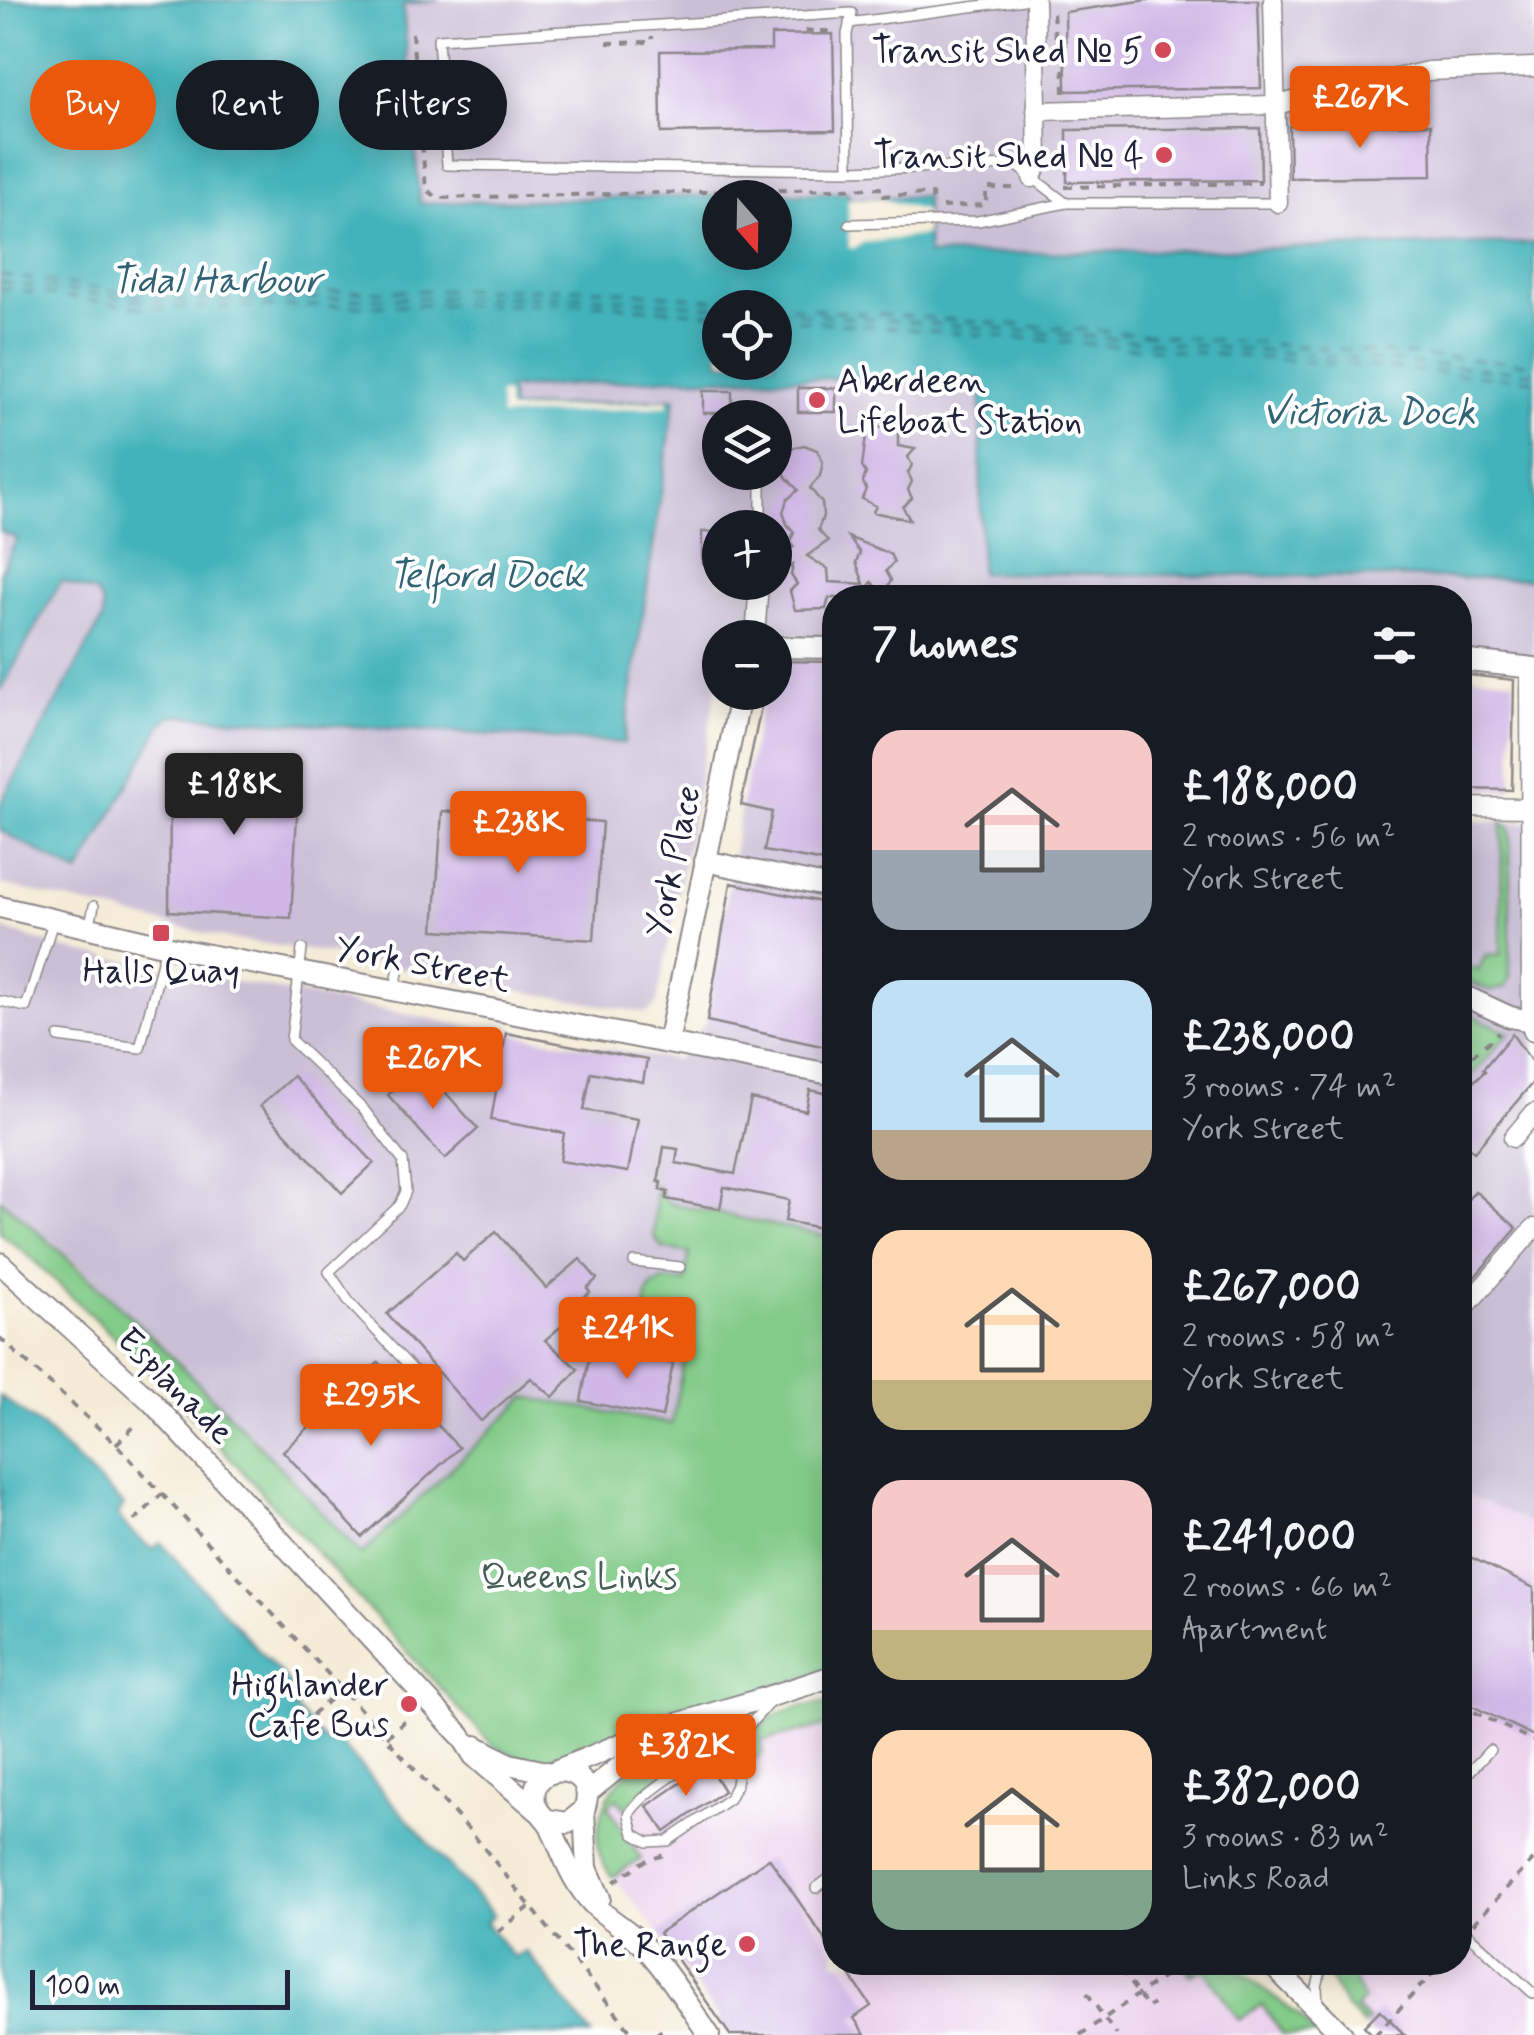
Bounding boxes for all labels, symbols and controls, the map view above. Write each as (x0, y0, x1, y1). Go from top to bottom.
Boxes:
place label: Transit Shed № 5 (872, 29, 1143, 75)
marker: Transit Shed № 5 (1152, 39, 1174, 61)
chip: Buy (30, 60, 156, 150)
chip: Rent (176, 60, 319, 150)
chip: Filters (339, 60, 507, 150)
pin: £267K (1290, 66, 1430, 151)
text: £267K (1312, 77, 1408, 119)
place label: Transit Shed № 4 (873, 134, 1144, 180)
marker: Transit Shed № 4 (1153, 144, 1175, 166)
north arrow (702, 180, 792, 270)
map controls (702, 180, 792, 710)
water label: Tidal Harbour (110, 257, 326, 306)
button: locate (702, 290, 792, 380)
place label: Aberdeen Lifeboat Station (837, 359, 1082, 445)
marker: Aberdeen Lifeboat Station (806, 389, 828, 411)
water label: Victoria Dock (1262, 389, 1476, 438)
button: layers (702, 400, 792, 490)
button: + (702, 510, 792, 600)
water label: Telford Dock (388, 552, 585, 604)
text: 7 homes (872, 618, 1019, 673)
icon: filters (1367, 618, 1422, 673)
button: − (702, 620, 792, 710)
pin: £188K (164, 753, 304, 838)
text: £188,000 (1182, 761, 1358, 816)
text: £188K (187, 764, 281, 806)
icon: home (952, 770, 1072, 890)
street label: York Place (635, 781, 712, 941)
pin: £238K (448, 791, 588, 876)
text: £238K (472, 802, 564, 844)
text: 2 rooms · 56 m² (1182, 816, 1395, 858)
text: York Street (1182, 858, 1344, 900)
marker: Halls Quay (150, 922, 172, 944)
street label: York Street (331, 925, 514, 1005)
place label: Halls Quay (82, 949, 240, 995)
text: £238,000 (1182, 1011, 1354, 1066)
icon: home (952, 1020, 1072, 1140)
pin: £267K (363, 1027, 503, 1112)
text: £267K (385, 1038, 481, 1080)
text: 3 rooms · 74 m² (1182, 1066, 1396, 1108)
text: York Street (1182, 1108, 1344, 1150)
text: £267,000 (1182, 1261, 1361, 1316)
icon: home (952, 1270, 1072, 1390)
pin: £241K (557, 1297, 697, 1382)
text: £241K (581, 1308, 673, 1350)
text: 2 rooms · 58 m² (1182, 1316, 1395, 1358)
street label: Esplanade (106, 1318, 243, 1455)
text: York Street (1182, 1358, 1344, 1400)
pin: £295K (301, 1364, 441, 1449)
text: £295K (322, 1375, 420, 1417)
text: £241,000 (1182, 1511, 1356, 1566)
icon: home (952, 1520, 1072, 1640)
park label: Queens Links (481, 1555, 677, 1601)
text: 2 rooms · 66 m² (1182, 1566, 1392, 1608)
text: Apartment (1182, 1608, 1327, 1650)
place label: Highlander Cafe Bus (231, 1663, 389, 1749)
marker: Highlander Cafe Bus (398, 1693, 420, 1715)
pin: £382K (616, 1714, 756, 1799)
text: £382K (638, 1725, 734, 1767)
text: £382,000 (1182, 1761, 1360, 1816)
icon: home (952, 1770, 1072, 1890)
text: 3 rooms · 83 m² (1182, 1816, 1389, 1858)
text: Links Road (1182, 1858, 1330, 1900)
place label: The Range (573, 1923, 727, 1973)
marker: The Range (736, 1933, 758, 1955)
scale bar (30, 1965, 290, 2010)
text: 100 m (45, 1969, 120, 2006)

